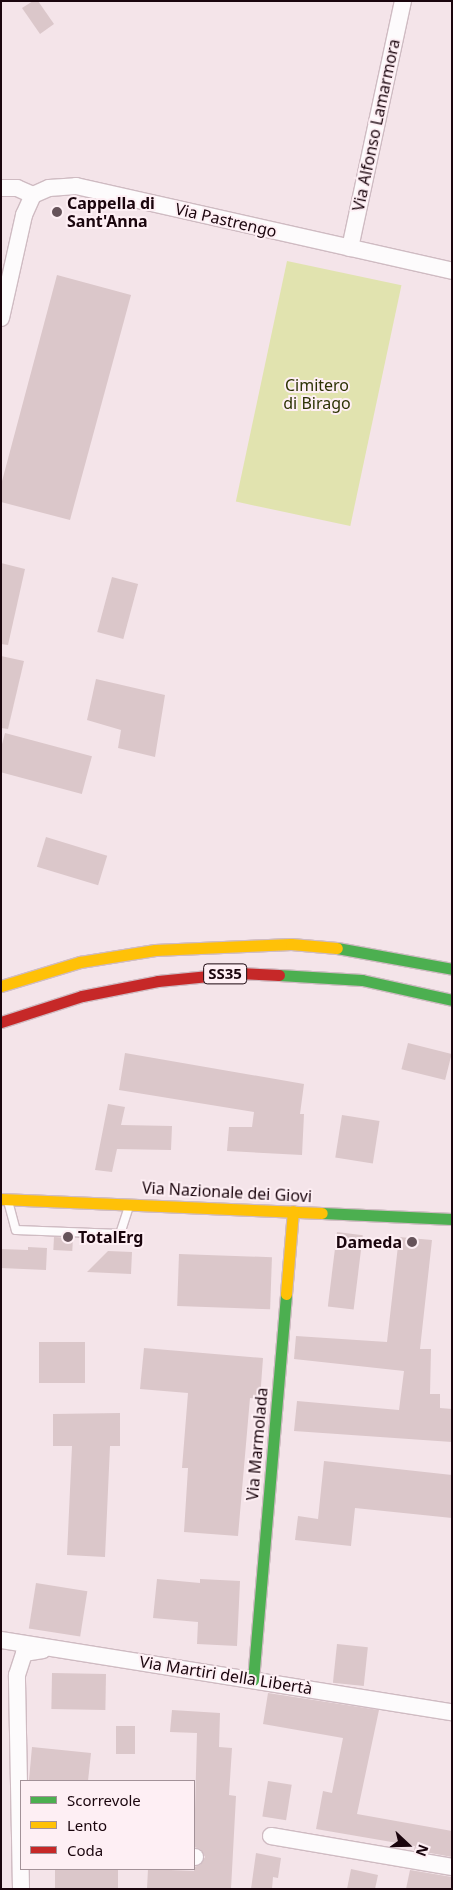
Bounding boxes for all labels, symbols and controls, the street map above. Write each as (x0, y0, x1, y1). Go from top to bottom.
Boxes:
street label: Via Alfonso Lamarmora (348, 37, 404, 213)
place label: Cappella di Sant'Anna (67, 193, 155, 231)
street label: Via Pastrengo (173, 199, 279, 241)
marker: Cappella di Sant'Anna (51, 206, 63, 218)
park label: Cimitero di Birago (283, 375, 351, 413)
road number: SS35 (202, 962, 248, 986)
street label: Via Nazionale dei Giovi (142, 1178, 312, 1206)
place label: TotalErg (78, 1227, 143, 1247)
marker: TotalErg (62, 1231, 74, 1243)
place label: Dameda (336, 1232, 402, 1252)
marker: Dameda (406, 1236, 418, 1248)
street label: Via Marmolada (242, 1387, 272, 1501)
street label: Via Martiri della Libertà (138, 1652, 314, 1698)
legend (20, 1780, 195, 1870)
text: Scorrevole (67, 1790, 141, 1810)
text: Lento (67, 1815, 107, 1835)
north arrow (383, 1820, 433, 1870)
text: Coda (67, 1840, 103, 1860)
text: N (412, 1842, 433, 1859)

